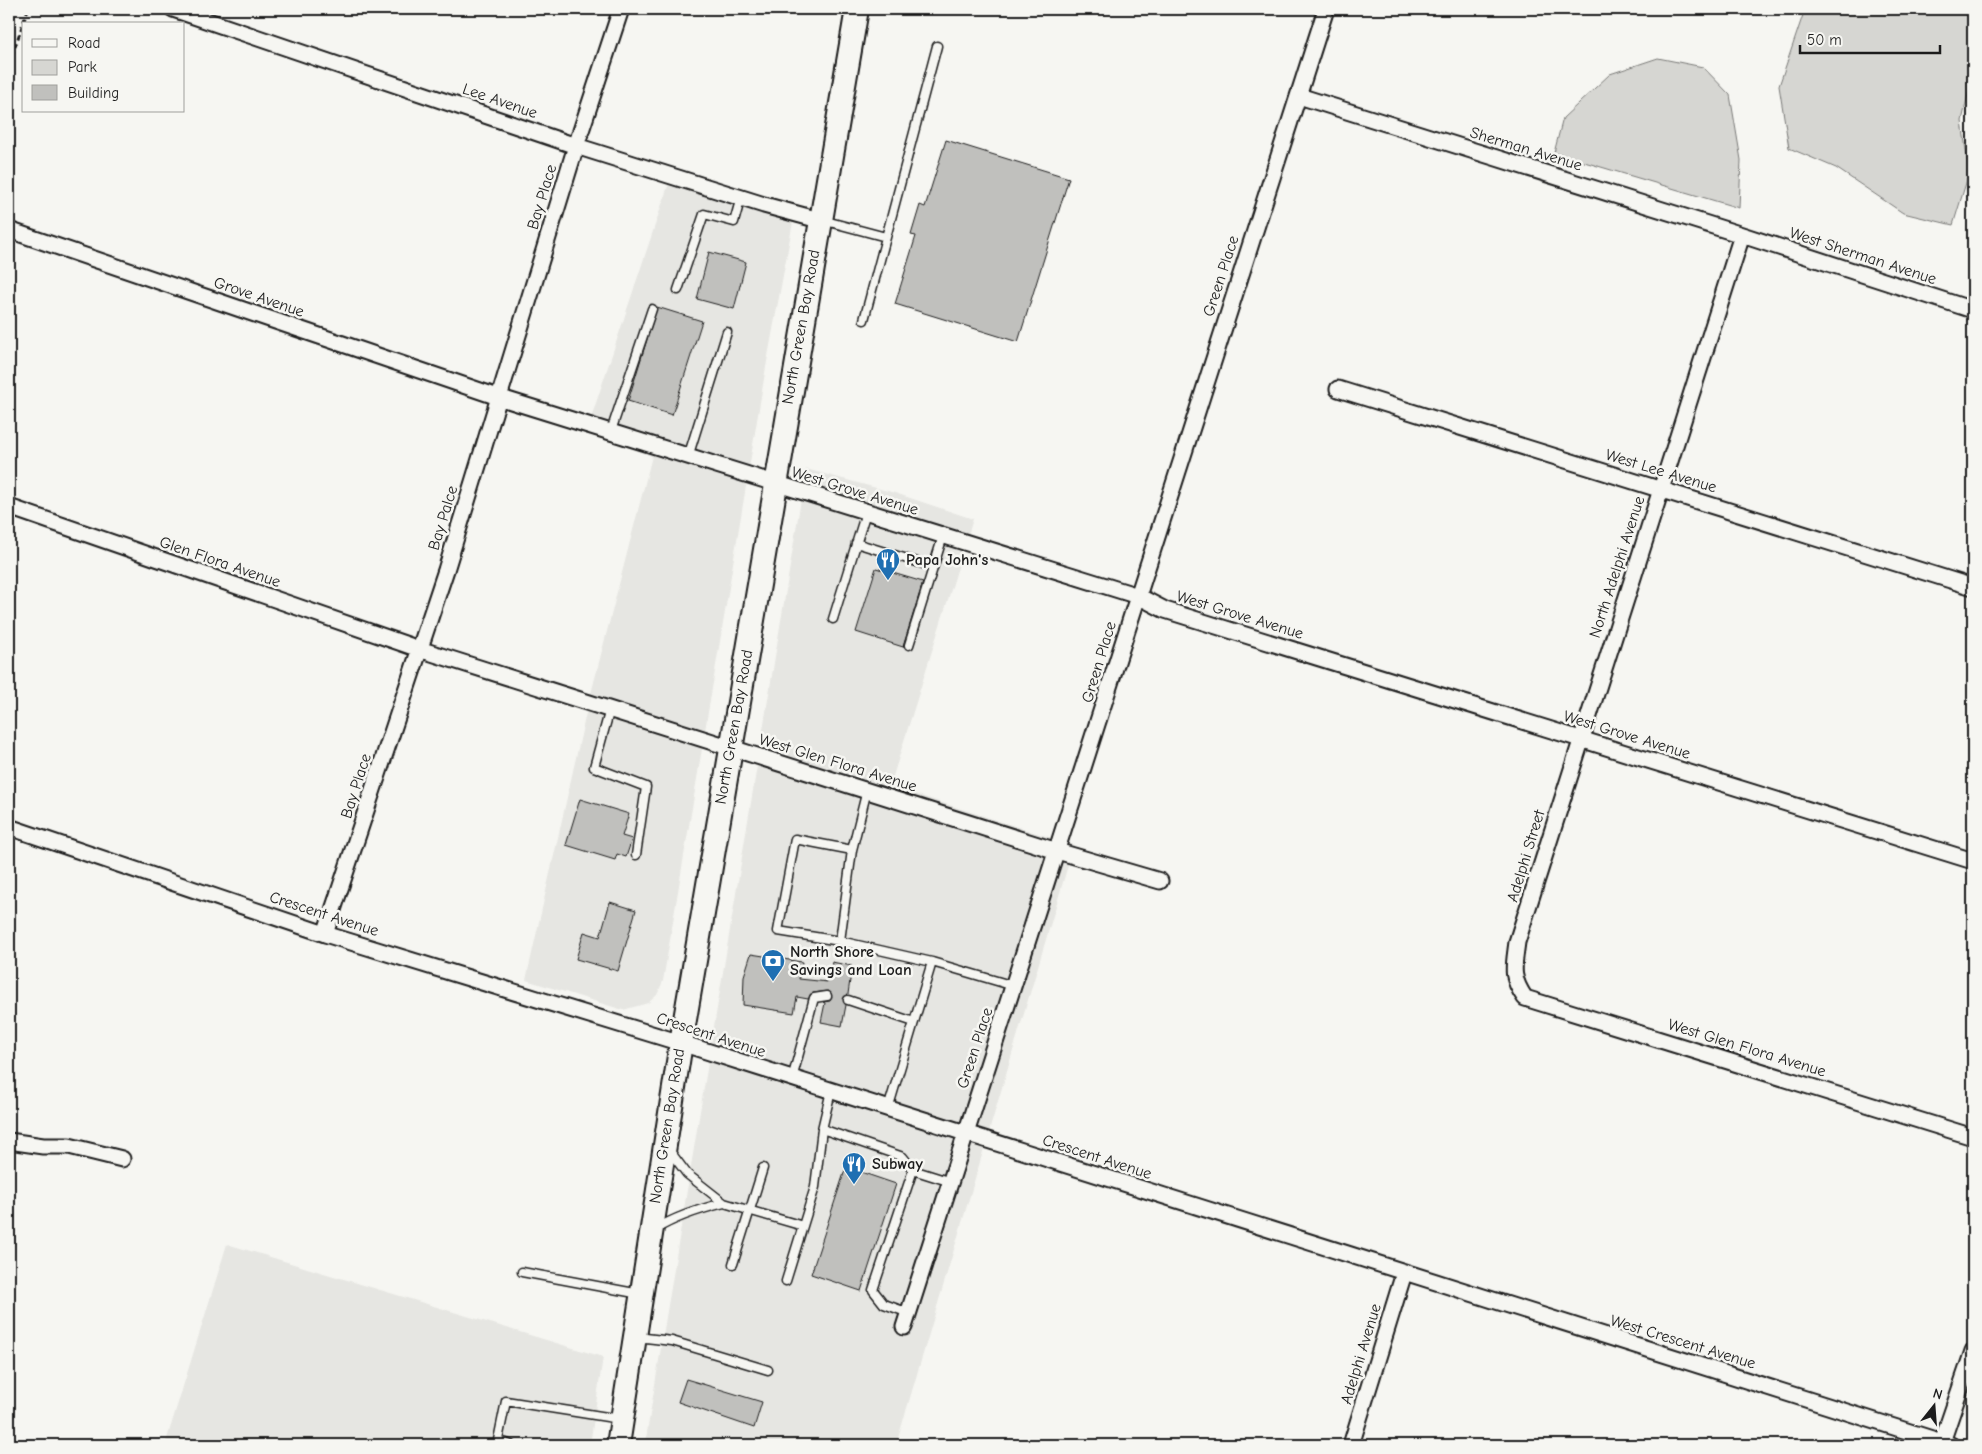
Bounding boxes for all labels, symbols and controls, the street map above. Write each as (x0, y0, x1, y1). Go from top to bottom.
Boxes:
legend (22, 22, 185, 112)
scale bar (1800, 22, 1940, 54)
text: 50 m (1807, 31, 1842, 49)
text: Road (68, 34, 100, 52)
text: Park (68, 58, 97, 76)
street label: Lee Avenue (460, 80, 540, 122)
text: Building (68, 84, 119, 102)
street label: Sherman Avenue (1468, 123, 1584, 175)
street label: Bay Place (524, 162, 560, 232)
street label: West Sherman Avenue (1787, 224, 1939, 288)
street label: Green Place (1199, 233, 1243, 319)
street label: North Green Bay Road (779, 248, 823, 406)
street label: Grove Avenue (211, 273, 307, 321)
street label: West Lee Avenue (1603, 446, 1719, 496)
street label: West Grove Avenue (789, 463, 921, 519)
street label: Bay Palce (425, 484, 461, 552)
street label: North Adelphi Avenue (1586, 494, 1648, 640)
street label: Glen Flora Avenue (157, 533, 283, 591)
restaurant icon: Papa John's (875, 547, 901, 581)
place label: Papa John's (906, 551, 988, 569)
street label: West Grove Avenue (1174, 587, 1306, 643)
street label: Green Place (1078, 619, 1120, 705)
street label: North Green Bay Road (712, 648, 756, 806)
street label: West Grove Avenue (1561, 707, 1693, 763)
street label: West Glen Flora Avenue (757, 730, 919, 796)
street label: Bay Place (337, 751, 375, 821)
street label: Adelphi Street (1503, 807, 1549, 904)
street label: Crescent Avenue (267, 888, 381, 940)
place label: North Shore Savings and Loan (790, 943, 912, 979)
bank icon: North Shore Savings and Loan (760, 948, 786, 982)
street label: Green Place (953, 1005, 997, 1091)
street label: Crescent Avenue (654, 1009, 768, 1061)
street label: West Glen Flora Avenue (1666, 1015, 1828, 1081)
street label: North Green Bay Road (646, 1047, 688, 1205)
street label: Crescent Avenue (1040, 1131, 1154, 1183)
restaurant icon: Subway (841, 1151, 867, 1185)
place label: Subway (872, 1155, 923, 1173)
street label: Adelphi Avenue (1337, 1302, 1385, 1406)
street label: West Crescent Avenue (1608, 1311, 1758, 1373)
north arrow (1910, 1382, 1960, 1432)
text: N (1931, 1385, 1945, 1404)

